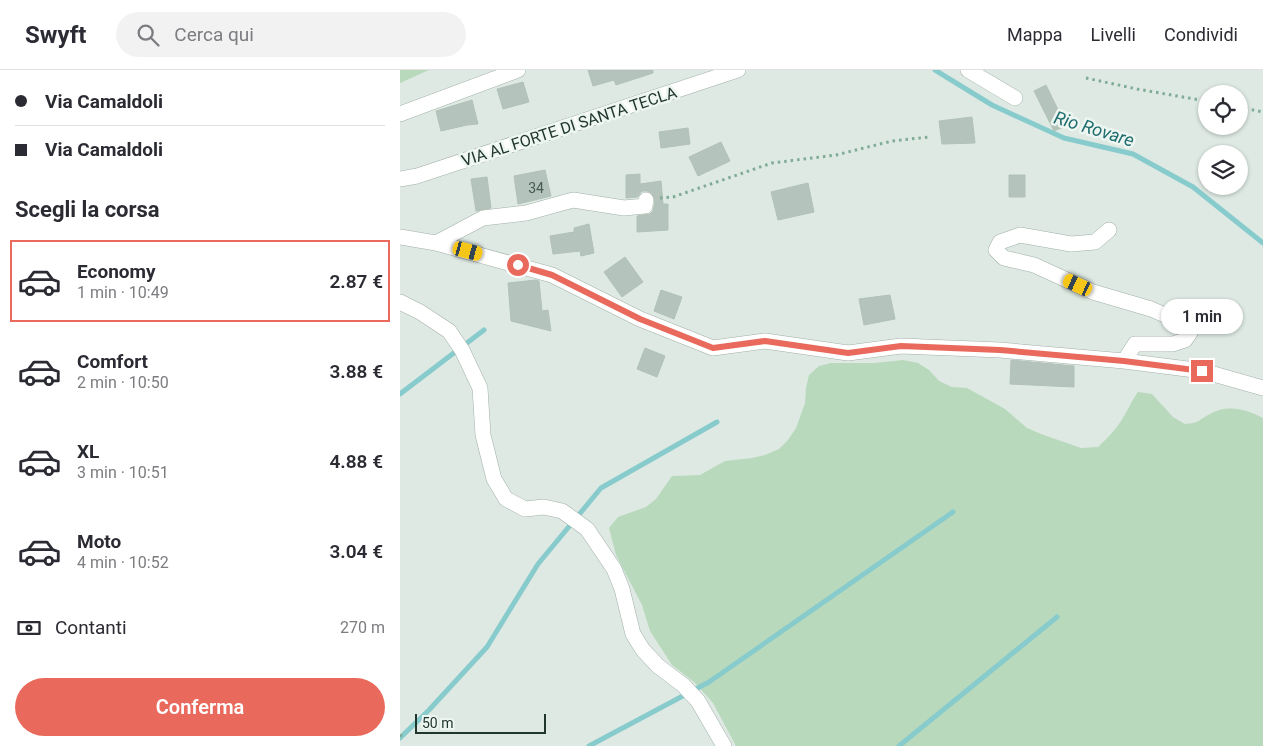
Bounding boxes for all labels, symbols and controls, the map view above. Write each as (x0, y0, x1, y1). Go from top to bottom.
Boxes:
search box (116, 12, 466, 57)
text: Swyft (25, 21, 86, 49)
icon: search (134, 21, 162, 49)
text: Cerca qui (174, 23, 254, 46)
text: Mappa (1007, 24, 1063, 45)
text: Livelli (1091, 24, 1136, 45)
text: Condividi (1164, 24, 1238, 45)
street label: VIA AL FORTE DI SANTA TECLA (459, 82, 680, 170)
map controls (1198, 85, 1248, 195)
button: locate (1198, 85, 1248, 135)
text: Via Camaldoli (45, 90, 163, 113)
water label: Rio Rovare (1051, 106, 1137, 151)
text: Via Camaldoli (45, 138, 163, 161)
button: layers (1198, 145, 1248, 195)
house number: 34 (528, 180, 544, 196)
text: Scegli la corsa (15, 197, 160, 222)
car (451, 240, 484, 262)
route start (507, 254, 529, 276)
icon: car (17, 259, 62, 304)
text: Economy (77, 260, 156, 283)
text: 2.87 € (329, 270, 383, 293)
car (1061, 272, 1094, 298)
text: 1 min · 10:49 (77, 283, 169, 302)
callout: 1 min (1161, 298, 1243, 334)
text: 1 min (1182, 307, 1222, 326)
icon: car (17, 349, 62, 394)
text: Comfort (77, 350, 148, 373)
text: 3.88 € (329, 360, 383, 383)
route end (1191, 360, 1213, 382)
text: 2 min · 10:50 (77, 373, 169, 392)
icon: car (17, 439, 62, 484)
text: XL (77, 440, 99, 463)
text: 4.88 € (329, 450, 383, 473)
text: 3 min · 10:51 (77, 463, 169, 482)
icon: car (17, 529, 62, 574)
text: Moto (77, 530, 121, 553)
text: 3.04 € (329, 540, 383, 563)
text: 4 min · 10:52 (77, 553, 169, 572)
icon: cash (15, 614, 43, 642)
text: Contanti (55, 616, 127, 639)
text: 270 m (340, 618, 385, 637)
button: Conferma (15, 678, 385, 736)
scale bar (415, 711, 546, 734)
text: 50 m (422, 715, 454, 731)

